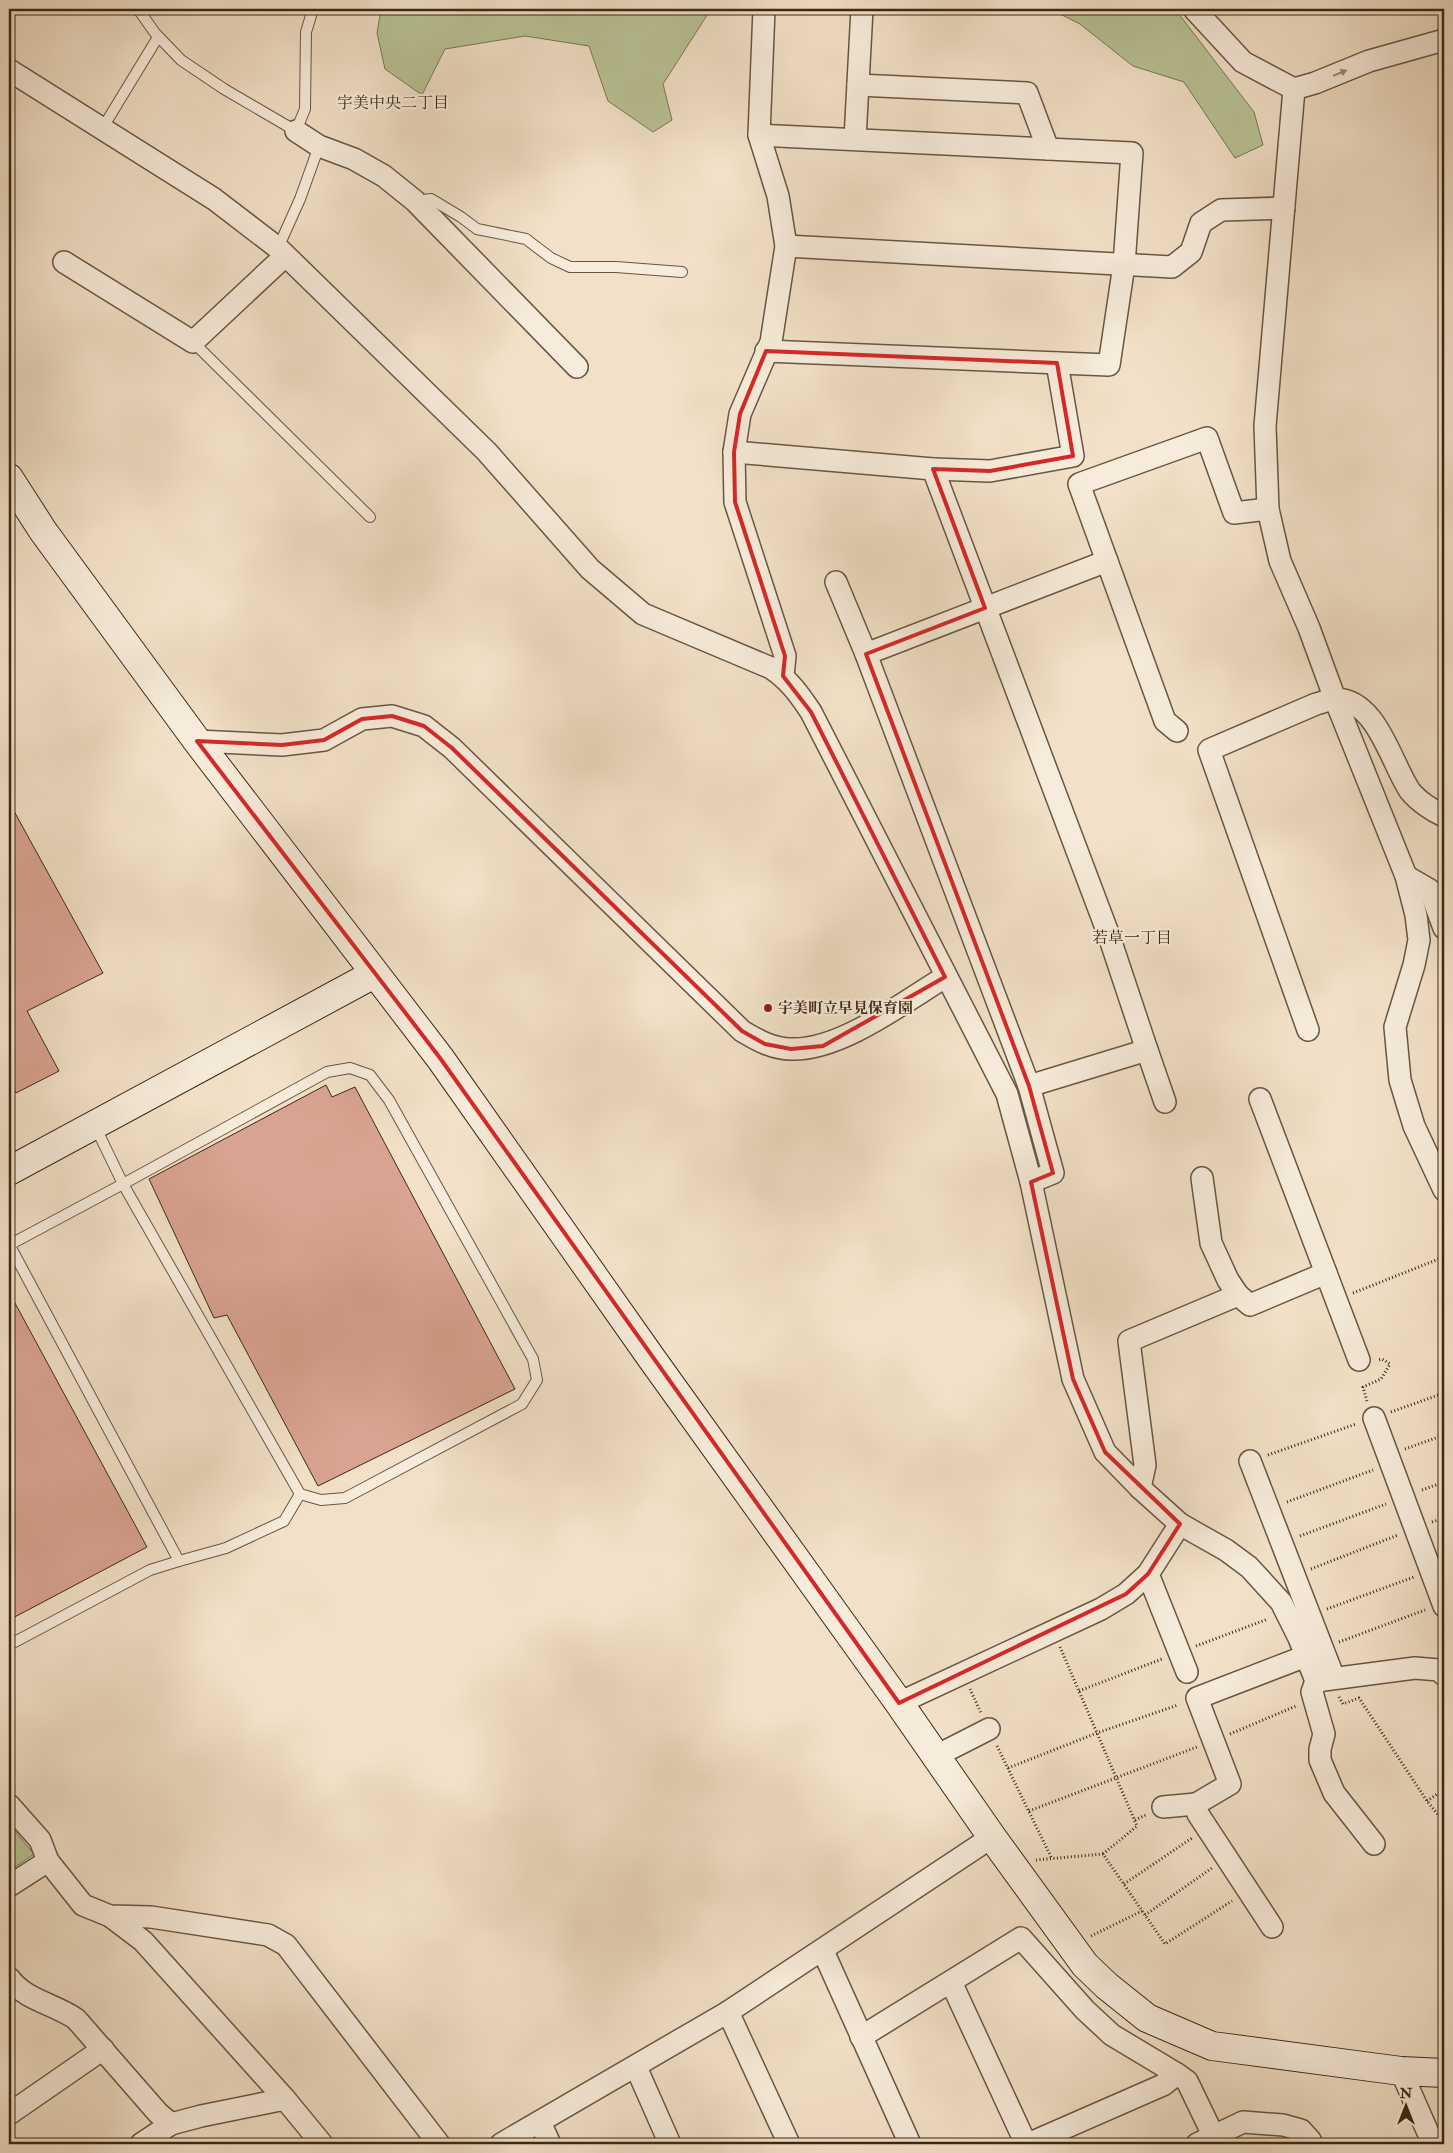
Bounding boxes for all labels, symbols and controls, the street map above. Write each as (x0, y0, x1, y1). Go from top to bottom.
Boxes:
one-way arrow (1333, 69, 1348, 77)
district label: 宇美中央二丁目 (337, 93, 449, 113)
district label: 若草一丁目 (1092, 928, 1172, 948)
place label: 宇美町立早見保育園 (778, 999, 913, 1018)
marker: 宇美町立早見保育園 (762, 1002, 774, 1014)
north arrow (1380, 2080, 1430, 2130)
text: N (1399, 2085, 1413, 2102)

